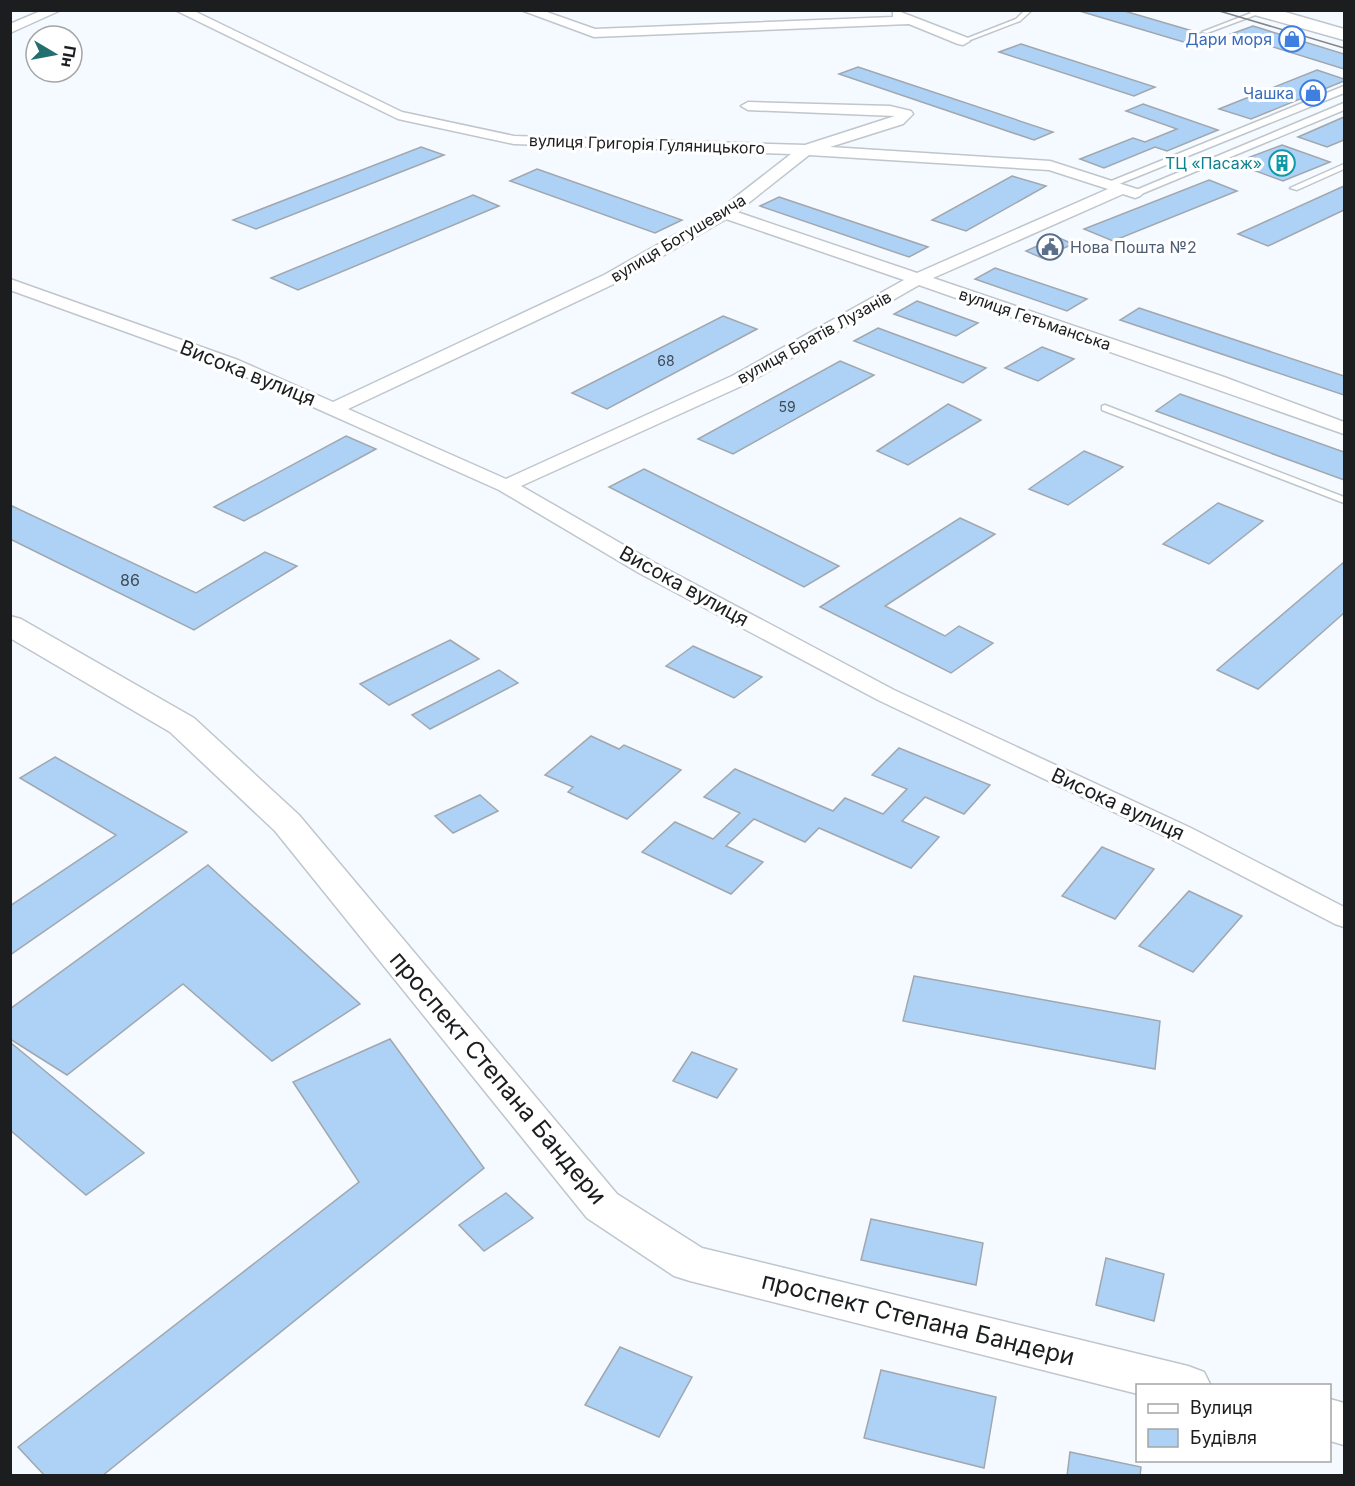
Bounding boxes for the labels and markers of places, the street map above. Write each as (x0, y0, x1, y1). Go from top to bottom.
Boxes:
shop icon: Дари моря (1277, 24, 1307, 54)
place label: Дари моря (1186, 29, 1272, 49)
shop icon: Чашка (1298, 78, 1328, 108)
place label: Чашка (1243, 83, 1294, 103)
building icon: ТЦ «Пасаж» (1267, 148, 1297, 178)
place label: ТЦ «Пасаж» (1165, 153, 1262, 173)
public building icon: Нова Пошта №2 (1035, 232, 1065, 262)
place label: Нова Пошта №2 (1070, 237, 1197, 257)

